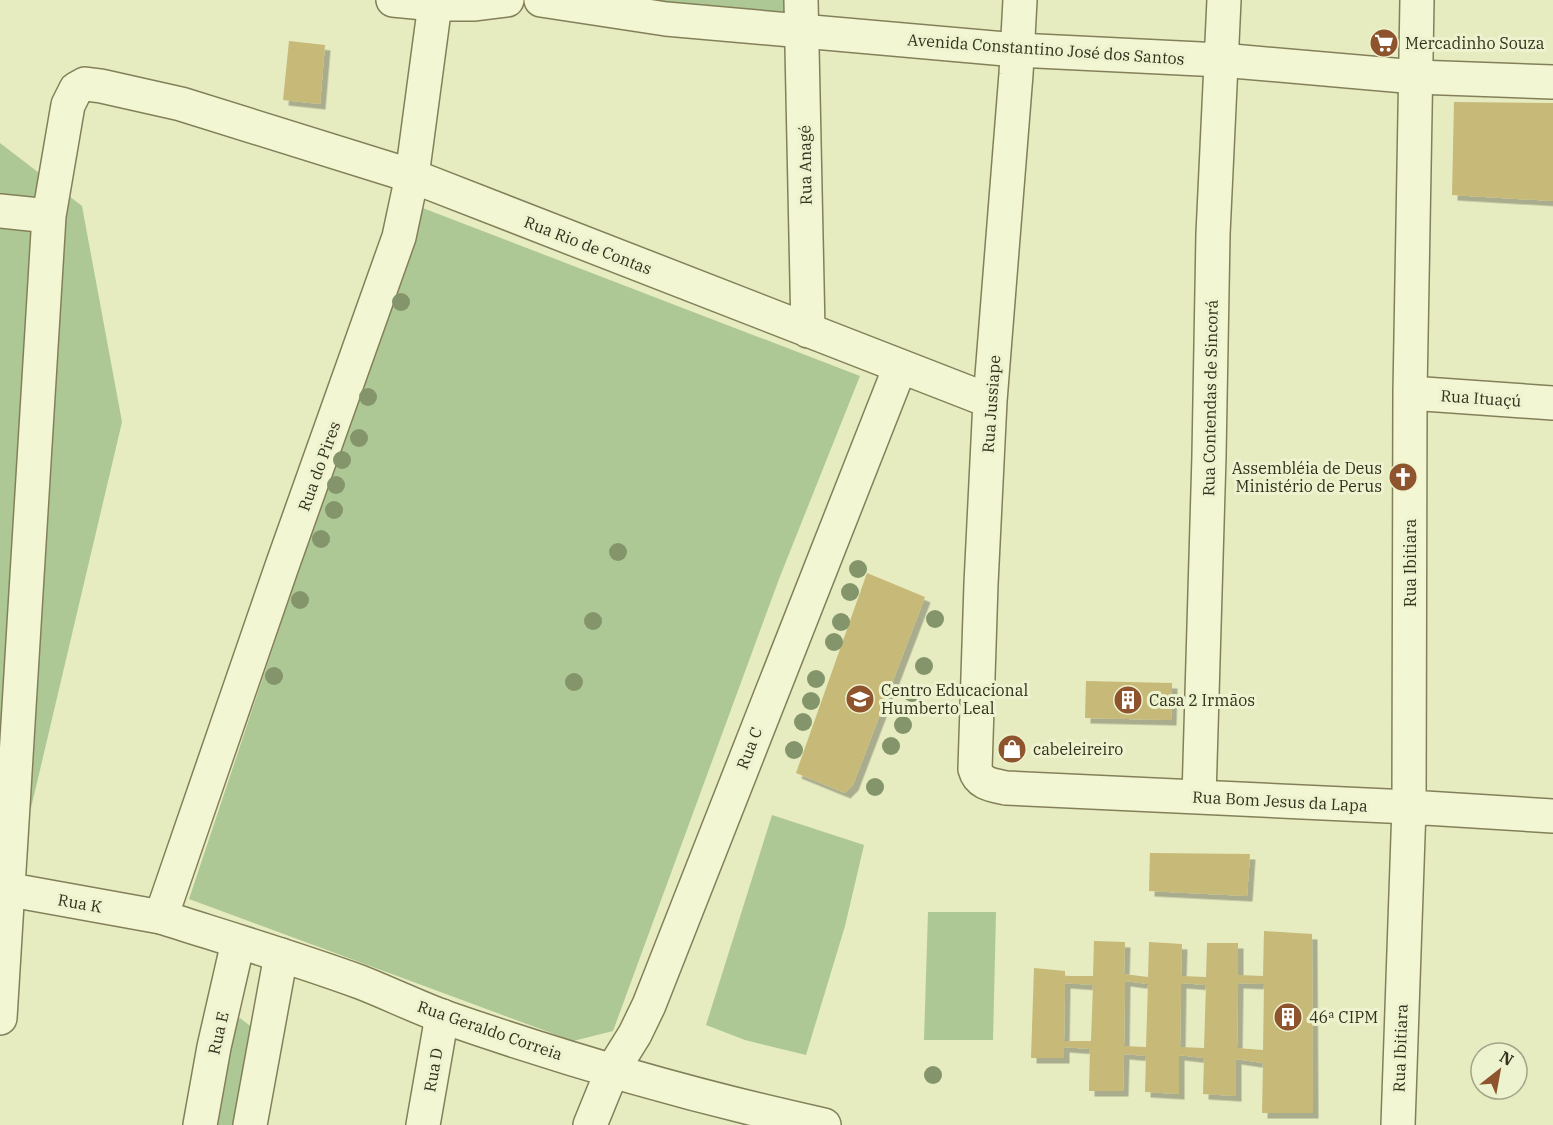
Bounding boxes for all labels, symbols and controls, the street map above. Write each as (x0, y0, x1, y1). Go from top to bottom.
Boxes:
supermarket icon: Mercadinho Souza (1368, 27, 1400, 59)
street label: Avenida Constantino José dos Santos (907, 29, 1185, 69)
place label: Mercadinho Souza (1405, 33, 1545, 53)
street label: Rua Anagé (794, 125, 816, 205)
street label: Rua Rio de Contas (521, 211, 655, 279)
street label: Rua Contendas de Sincorá (1198, 299, 1222, 496)
street label: Rua Jussiape (978, 354, 1004, 454)
street label: Rua Ituaçú (1440, 385, 1522, 411)
street label: Rua do Pires (294, 418, 344, 514)
place label: Assembléia de Deus Ministério de Perus (1232, 458, 1382, 496)
church icon: Assembléia de Deus Ministério de Perus (1387, 461, 1419, 493)
street label: Rua Ibitiara (1400, 519, 1420, 607)
place label: Centro Educacional Humberto Leal (881, 680, 1028, 718)
school or university icon: Centro Educacional Humberto Leal (844, 683, 876, 715)
building icon: Casa 2 Irmãos (1112, 684, 1144, 716)
place label: Casa 2 Irmãos (1149, 690, 1255, 710)
street label: Rua C (732, 724, 766, 772)
shop icon: cabeleireiro (996, 733, 1028, 765)
place label: cabeleireiro (1033, 739, 1123, 759)
street label: Rua Bom Jesus da Lapa (1192, 786, 1369, 816)
street label: Rua K (56, 889, 104, 917)
street label: Rua Geraldo Correia (415, 996, 565, 1064)
building icon: 46ª CIPM (1272, 1001, 1304, 1033)
street label: Rua Ibitiara (1388, 1003, 1412, 1093)
place label: 46ª CIPM (1309, 1007, 1378, 1027)
street label: Rua E (203, 1010, 233, 1056)
north arrow (1469, 1041, 1529, 1101)
street label: Rua D (419, 1046, 447, 1094)
text: N (1496, 1046, 1517, 1070)

